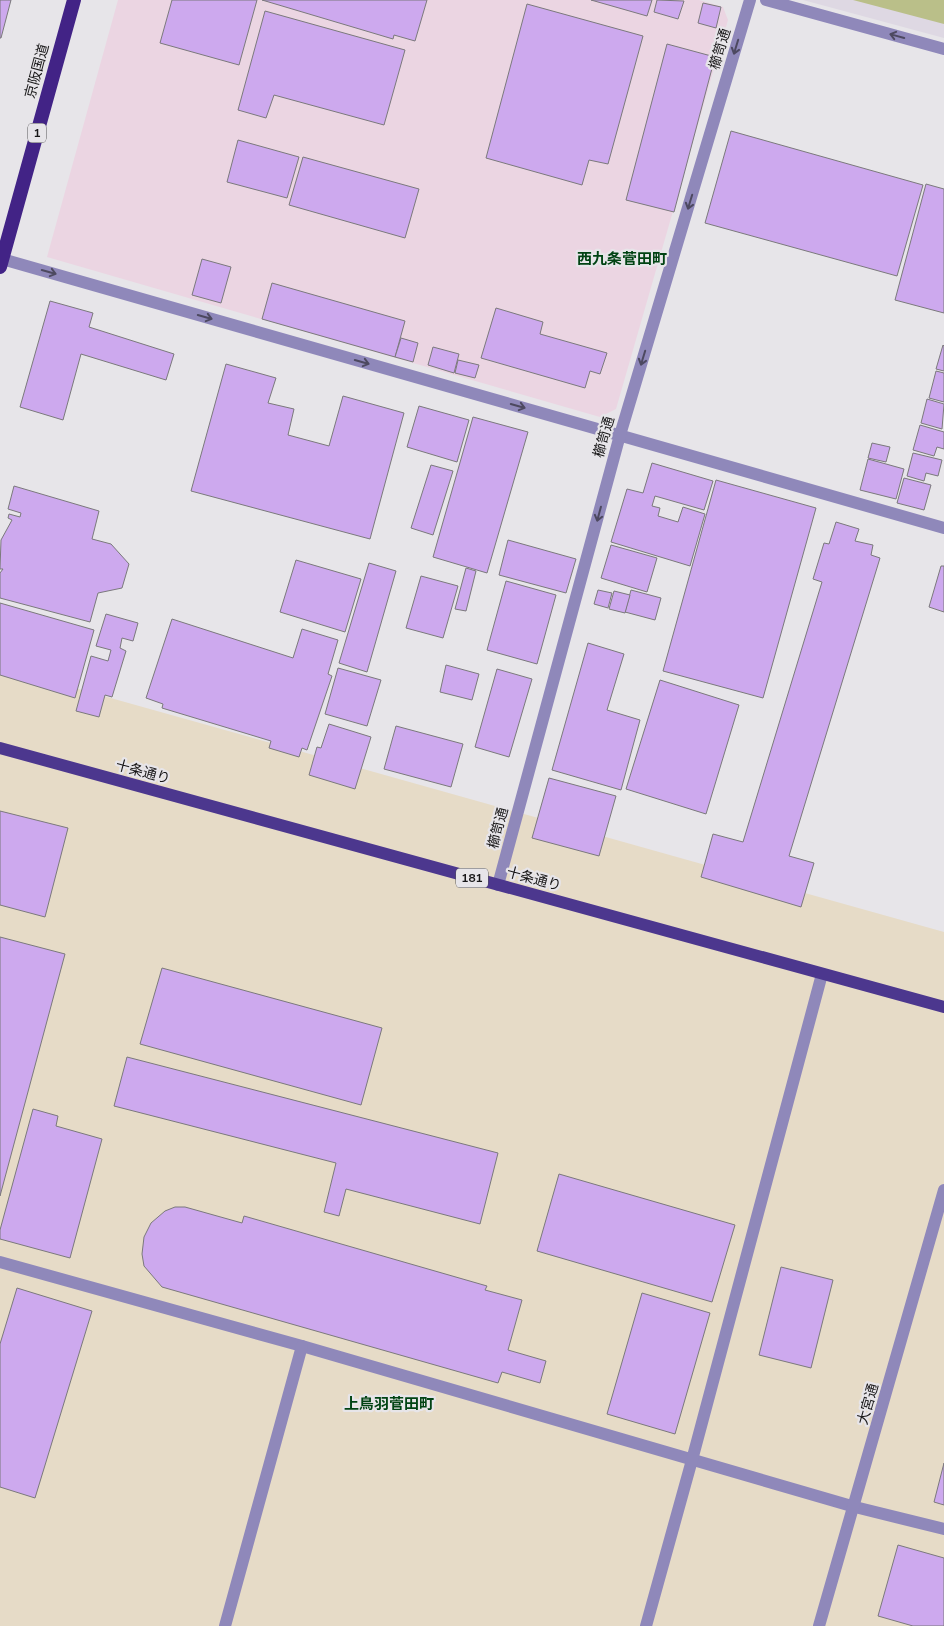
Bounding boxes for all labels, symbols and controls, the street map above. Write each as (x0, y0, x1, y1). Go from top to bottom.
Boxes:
street label: 櫛笥通 (705, 26, 735, 72)
one-way arrow (889, 31, 905, 41)
one-way arrow (731, 38, 741, 54)
street label: 京阪国道 (21, 41, 53, 101)
road number: 1 (28, 124, 46, 142)
one-way arrow (684, 194, 694, 210)
district label: 西九条菅田町 (577, 249, 667, 269)
one-way arrow (41, 268, 57, 278)
one-way arrow (197, 313, 213, 322)
one-way arrow (638, 350, 648, 366)
one-way arrow (353, 357, 369, 367)
one-way arrow (509, 402, 525, 411)
street label: 櫛笥通 (589, 414, 619, 460)
one-way arrow (593, 506, 603, 522)
street label: 十条通り (113, 756, 173, 788)
street label: 櫛笥通 (483, 805, 513, 851)
street label: 十条通り (504, 863, 564, 895)
road number: 181 (456, 868, 488, 888)
street label: 大宮通 (853, 1381, 883, 1427)
district label: 上鳥羽菅田町 (344, 1394, 434, 1414)

